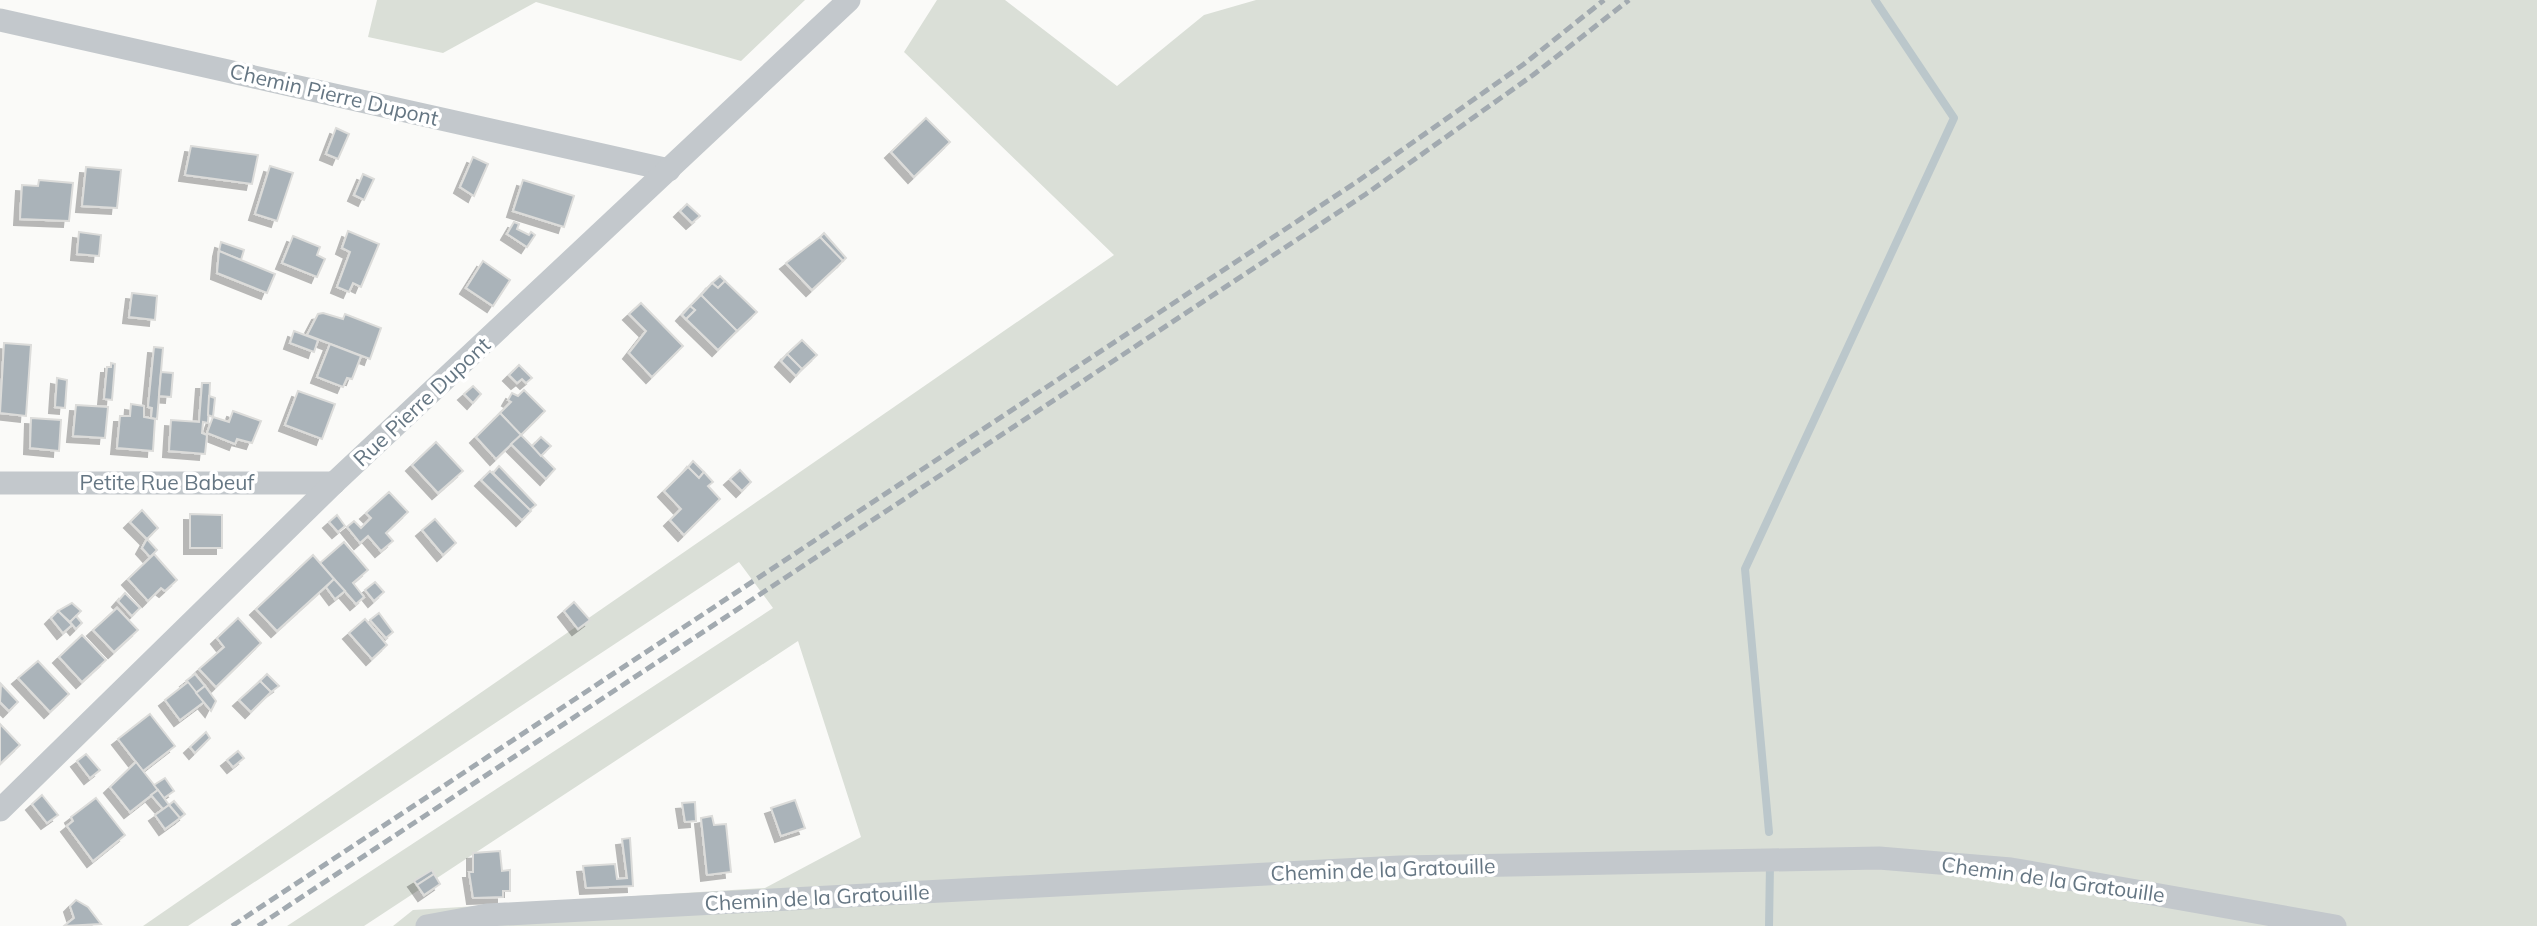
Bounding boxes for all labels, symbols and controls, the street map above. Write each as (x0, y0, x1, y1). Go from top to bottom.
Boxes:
street label: Chemin Pierre Dupont (227, 57, 441, 131)
street label: Rue Pierre Dupont (347, 331, 495, 471)
street label: Petite Rue Babeuf (80, 469, 255, 495)
street label: Chemin de la Gratouille (1940, 850, 2166, 908)
street label: Chemin de la Gratouille (1270, 852, 1496, 886)
street label: Chemin de la Gratouille (704, 878, 930, 916)

